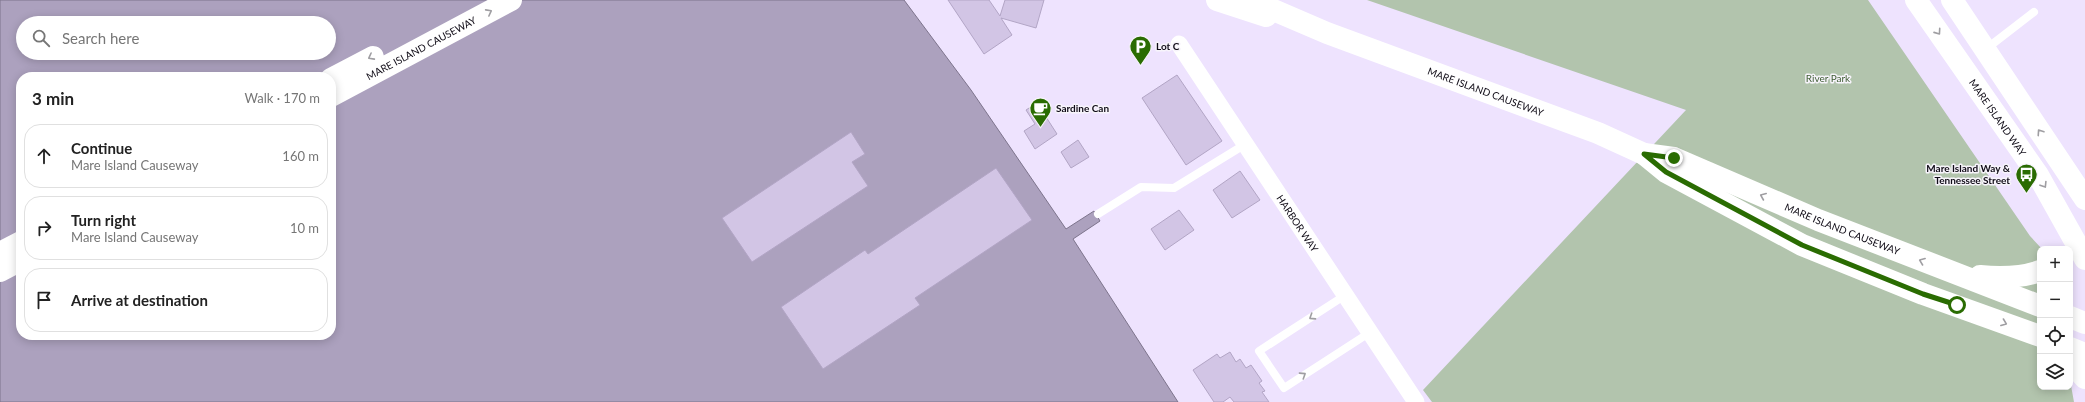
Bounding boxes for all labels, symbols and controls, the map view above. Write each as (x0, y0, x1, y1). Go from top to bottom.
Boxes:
one-way arrow (485, 9, 492, 17)
street label: MARE ISLAND CAUSEWAY (364, 13, 479, 82)
search box (16, 16, 336, 60)
icon: search (30, 27, 52, 49)
one-way arrow (1933, 28, 1941, 35)
text: Search here (62, 29, 139, 47)
parking icon: Lot C (1127, 33, 1153, 66)
place label: Lot C (1156, 40, 1180, 52)
one-way arrow (368, 53, 375, 60)
street label: MARE ISLAND CAUSEWAY (1426, 65, 1546, 119)
park label: River Park (1806, 72, 1851, 84)
street label: MARE ISLAND WAY (1967, 77, 2029, 159)
text: 3 min (32, 88, 74, 109)
text: Walk · 170 m (244, 90, 320, 106)
cafe icon: Sardine Can (1028, 95, 1054, 128)
place label: Sardine Can (1056, 102, 1109, 114)
one-way arrow (2037, 129, 2045, 136)
text: Continue (71, 139, 132, 157)
icon: ahead (33, 145, 55, 167)
text: 160 m (282, 148, 319, 164)
route end (1665, 149, 1683, 167)
text: Mare Island Causeway (71, 157, 198, 173)
bus stop icon: Mare Island Way & Tennessee Street (2013, 161, 2039, 194)
place label: Mare Island Way & Tennessee Street (1926, 162, 2011, 186)
one-way arrow (2039, 181, 2047, 188)
street label: HARBOR WAY (1274, 192, 1321, 255)
one-way arrow (1759, 193, 1767, 201)
street label: MARE ISLAND CAUSEWAY (1783, 200, 1902, 257)
text: Turn right (71, 211, 136, 229)
icon: right (33, 217, 55, 239)
text: 10 m (290, 220, 319, 236)
text: Mare Island Causeway (71, 229, 198, 245)
map controls (2037, 246, 2073, 390)
button: + (2037, 246, 2073, 282)
one-way arrow (1919, 257, 1926, 265)
button: − (2037, 282, 2073, 318)
icon: arrive (33, 289, 55, 311)
text: Arrive at destination (71, 291, 208, 309)
route start (1948, 296, 1966, 314)
one-way arrow (1309, 313, 1316, 320)
one-way arrow (2000, 318, 2007, 326)
button: locate (2037, 318, 2073, 354)
button: layers (2037, 354, 2073, 390)
one-way arrow (1299, 373, 1306, 380)

